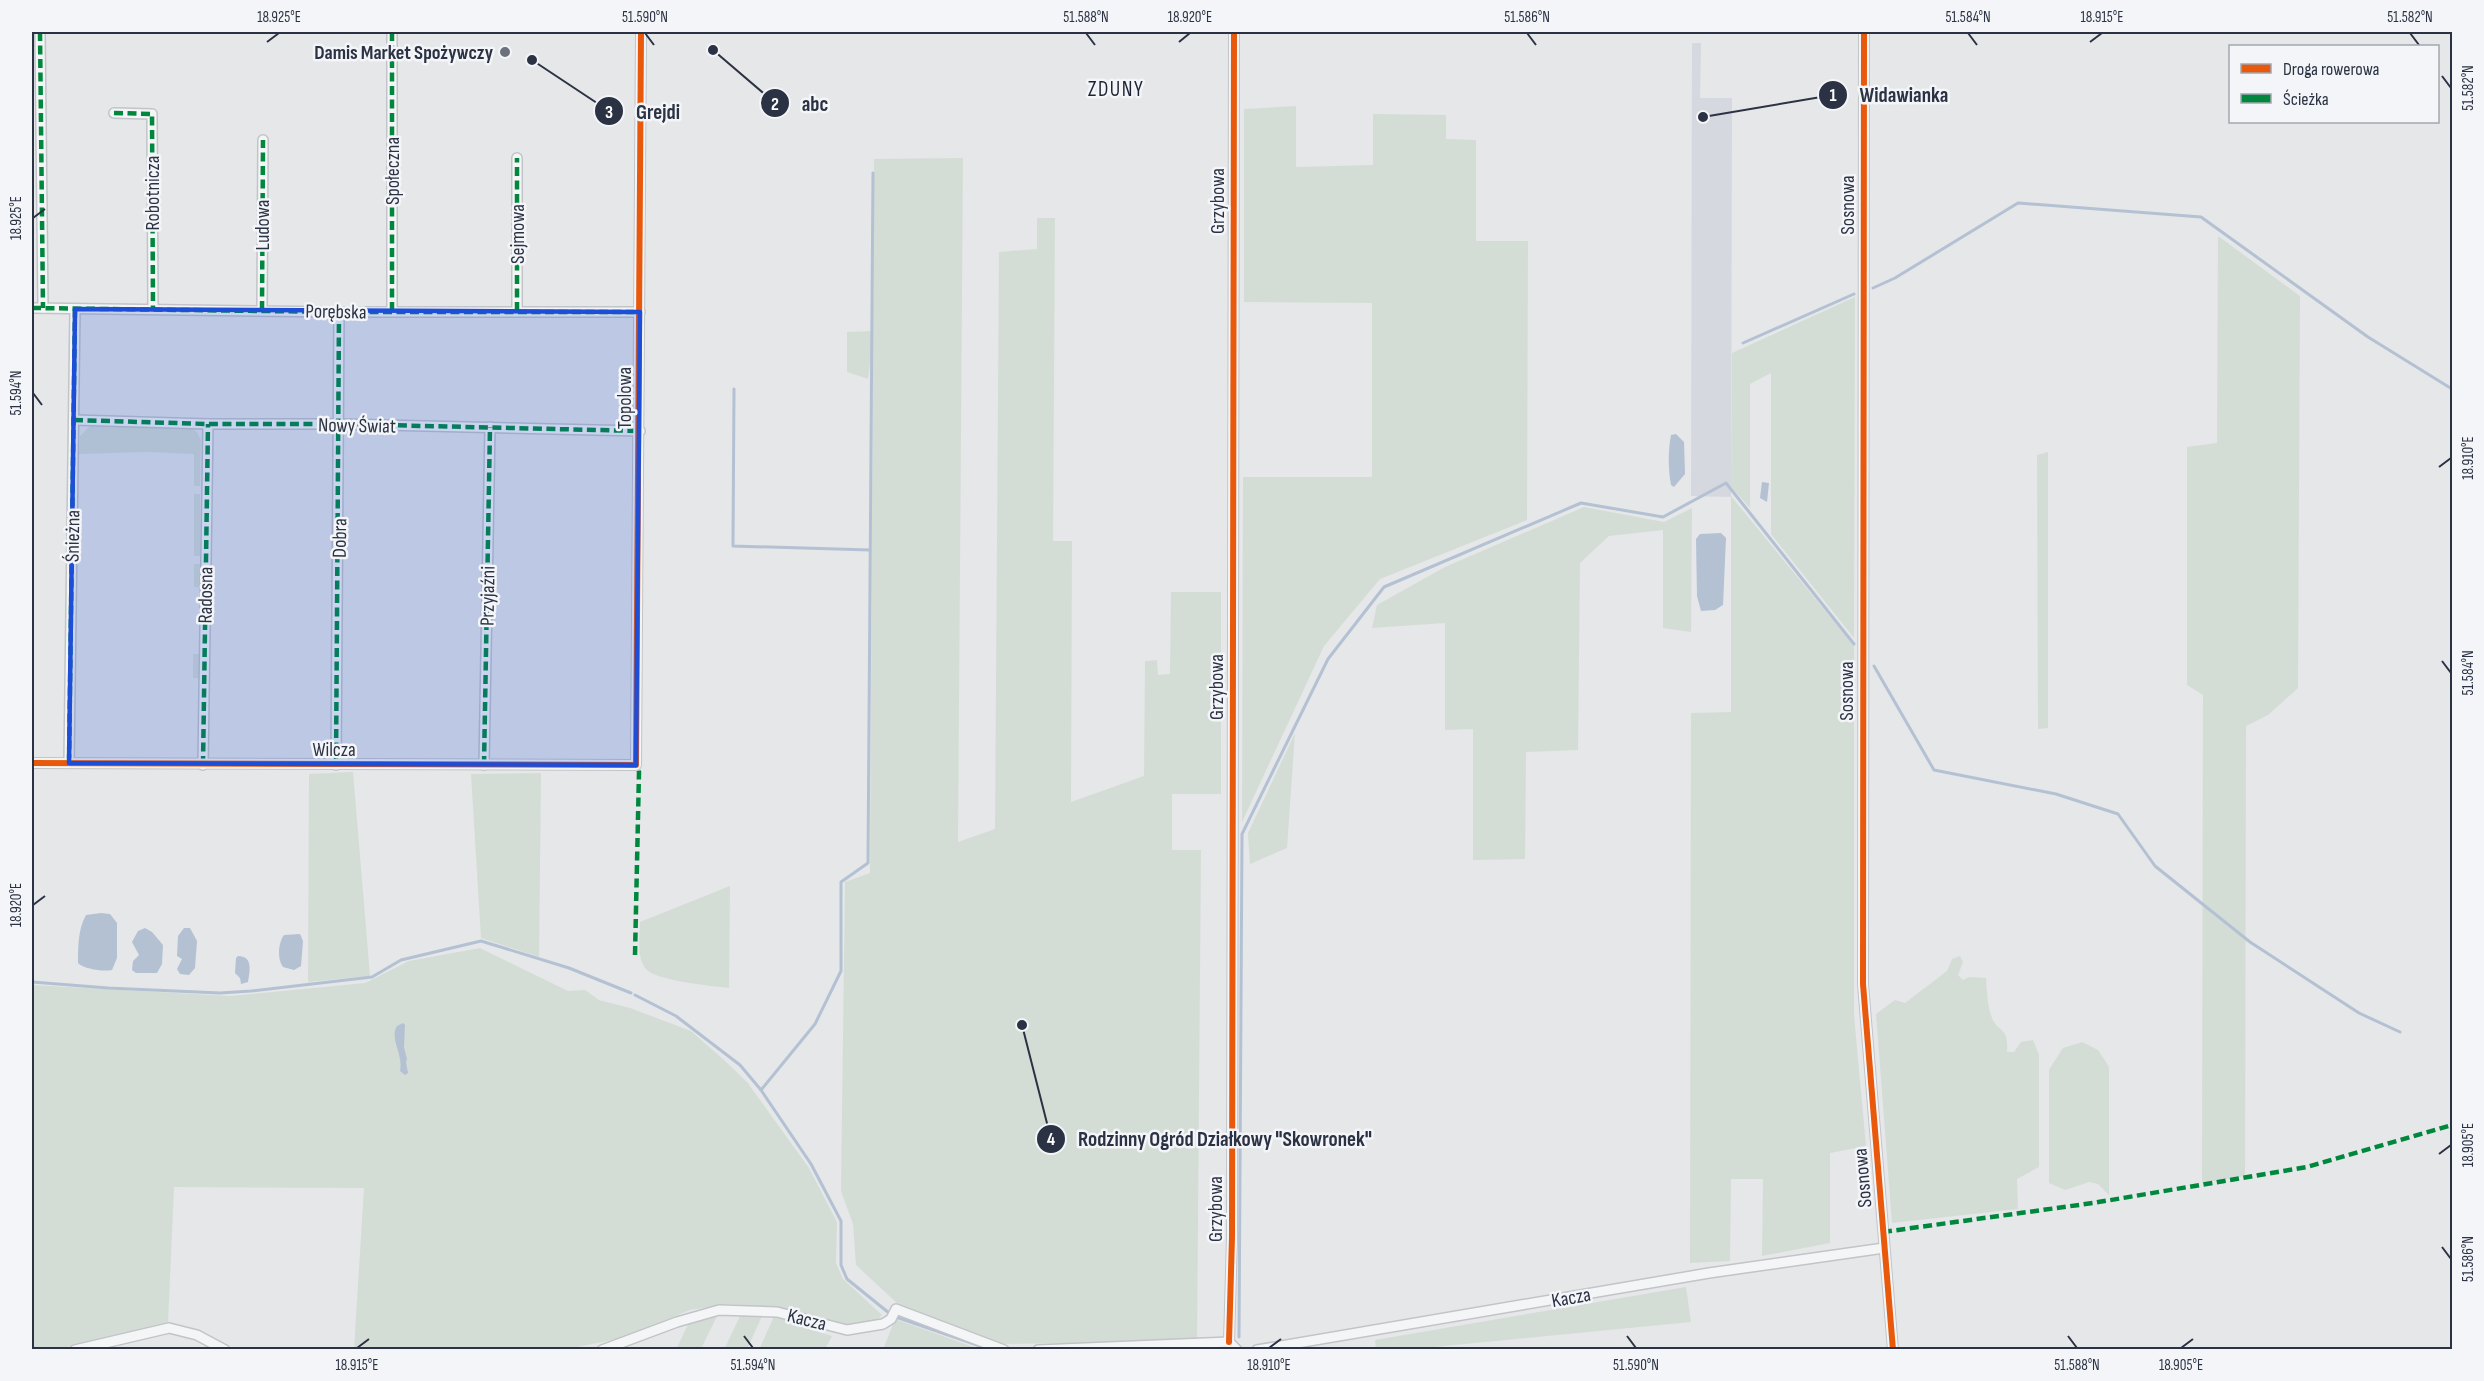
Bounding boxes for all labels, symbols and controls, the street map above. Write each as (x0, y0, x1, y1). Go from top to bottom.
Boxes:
text: 18.925°E (257, 8, 301, 27)
text: 51.590°N (622, 8, 668, 27)
text: 51.588°N (1063, 8, 1109, 27)
text: 18.920°E (1168, 8, 1212, 27)
text: 51.586°N (1504, 8, 1550, 27)
text: 51.584°N (1945, 8, 1991, 27)
text: 18.915°E (2081, 8, 2123, 27)
text: 51.582°N (2387, 8, 2433, 27)
place label: Damis Market Spożywczy (314, 41, 494, 65)
marker: Damis Market Spożywczy (498, 45, 512, 59)
legend (2229, 45, 2439, 123)
text: Droga rowerowa (2283, 59, 2380, 80)
text: 51.582°N (2459, 65, 2478, 111)
callout: Widawianka (1818, 75, 1960, 114)
district label: ZDUNY (1088, 77, 1144, 102)
text: Widawianka (1860, 83, 1948, 108)
callout: abc (760, 84, 841, 123)
text: 1 (1829, 85, 1837, 106)
text: Ścieżka (2283, 89, 2329, 110)
callout: Grejdi (594, 92, 692, 131)
text: abc (802, 92, 828, 117)
text: 2 (771, 94, 779, 115)
text: Grejdi (636, 100, 680, 125)
text: 3 (605, 102, 613, 123)
street label: Społeczna (381, 137, 405, 205)
street label: Robotnicza (141, 155, 165, 231)
street label: Grzybowa (1206, 168, 1230, 234)
street label: Sosnowa (1836, 175, 1860, 235)
text: 18.925°E (7, 196, 26, 240)
street label: Ludowa (251, 200, 275, 250)
street label: Sejmowa (506, 204, 530, 264)
street label: Porębska (305, 299, 367, 325)
street label: Topolowa (613, 367, 637, 429)
text: 51.594°N (7, 371, 26, 415)
street label: Nowy Świat (318, 413, 396, 439)
text: 18.910°E (2459, 436, 2478, 480)
street label: Śnieżna (61, 510, 85, 562)
street label: Dobra (328, 518, 352, 558)
street label: Radosna (194, 566, 218, 624)
street label: Przyjaźni (475, 566, 501, 626)
text: 51.584°N (2459, 650, 2478, 696)
street label: Grzybowa (1205, 654, 1229, 720)
street label: Sosnowa (1835, 661, 1859, 721)
street label: Wilcza (312, 738, 356, 762)
text: 18.920°E (7, 883, 26, 927)
callout: Rodzinny Ogród Działkowy "Skowronek" (1036, 1119, 1384, 1158)
text: 18.905°E (2459, 1123, 2478, 1167)
text: Rodzinny Ogród Działkowy "Skowronek" (1078, 1127, 1372, 1152)
text: 4 (1047, 1129, 1056, 1150)
street label: Sosnowa (1848, 1147, 1878, 1209)
street label: Grzybowa (1204, 1176, 1228, 1242)
text: 51.586°N (2459, 1236, 2478, 1282)
street label: Kacza (1550, 1283, 1593, 1313)
street label: Kacza (785, 1304, 829, 1336)
text: 18.915°E (336, 1356, 378, 1375)
text: 51.594°N (731, 1356, 775, 1375)
text: 18.910°E (1247, 1356, 1291, 1375)
text: 51.590°N (1613, 1356, 1659, 1375)
text: 51.588°N (2054, 1356, 2100, 1375)
text: 18.905°E (2159, 1356, 2203, 1375)

